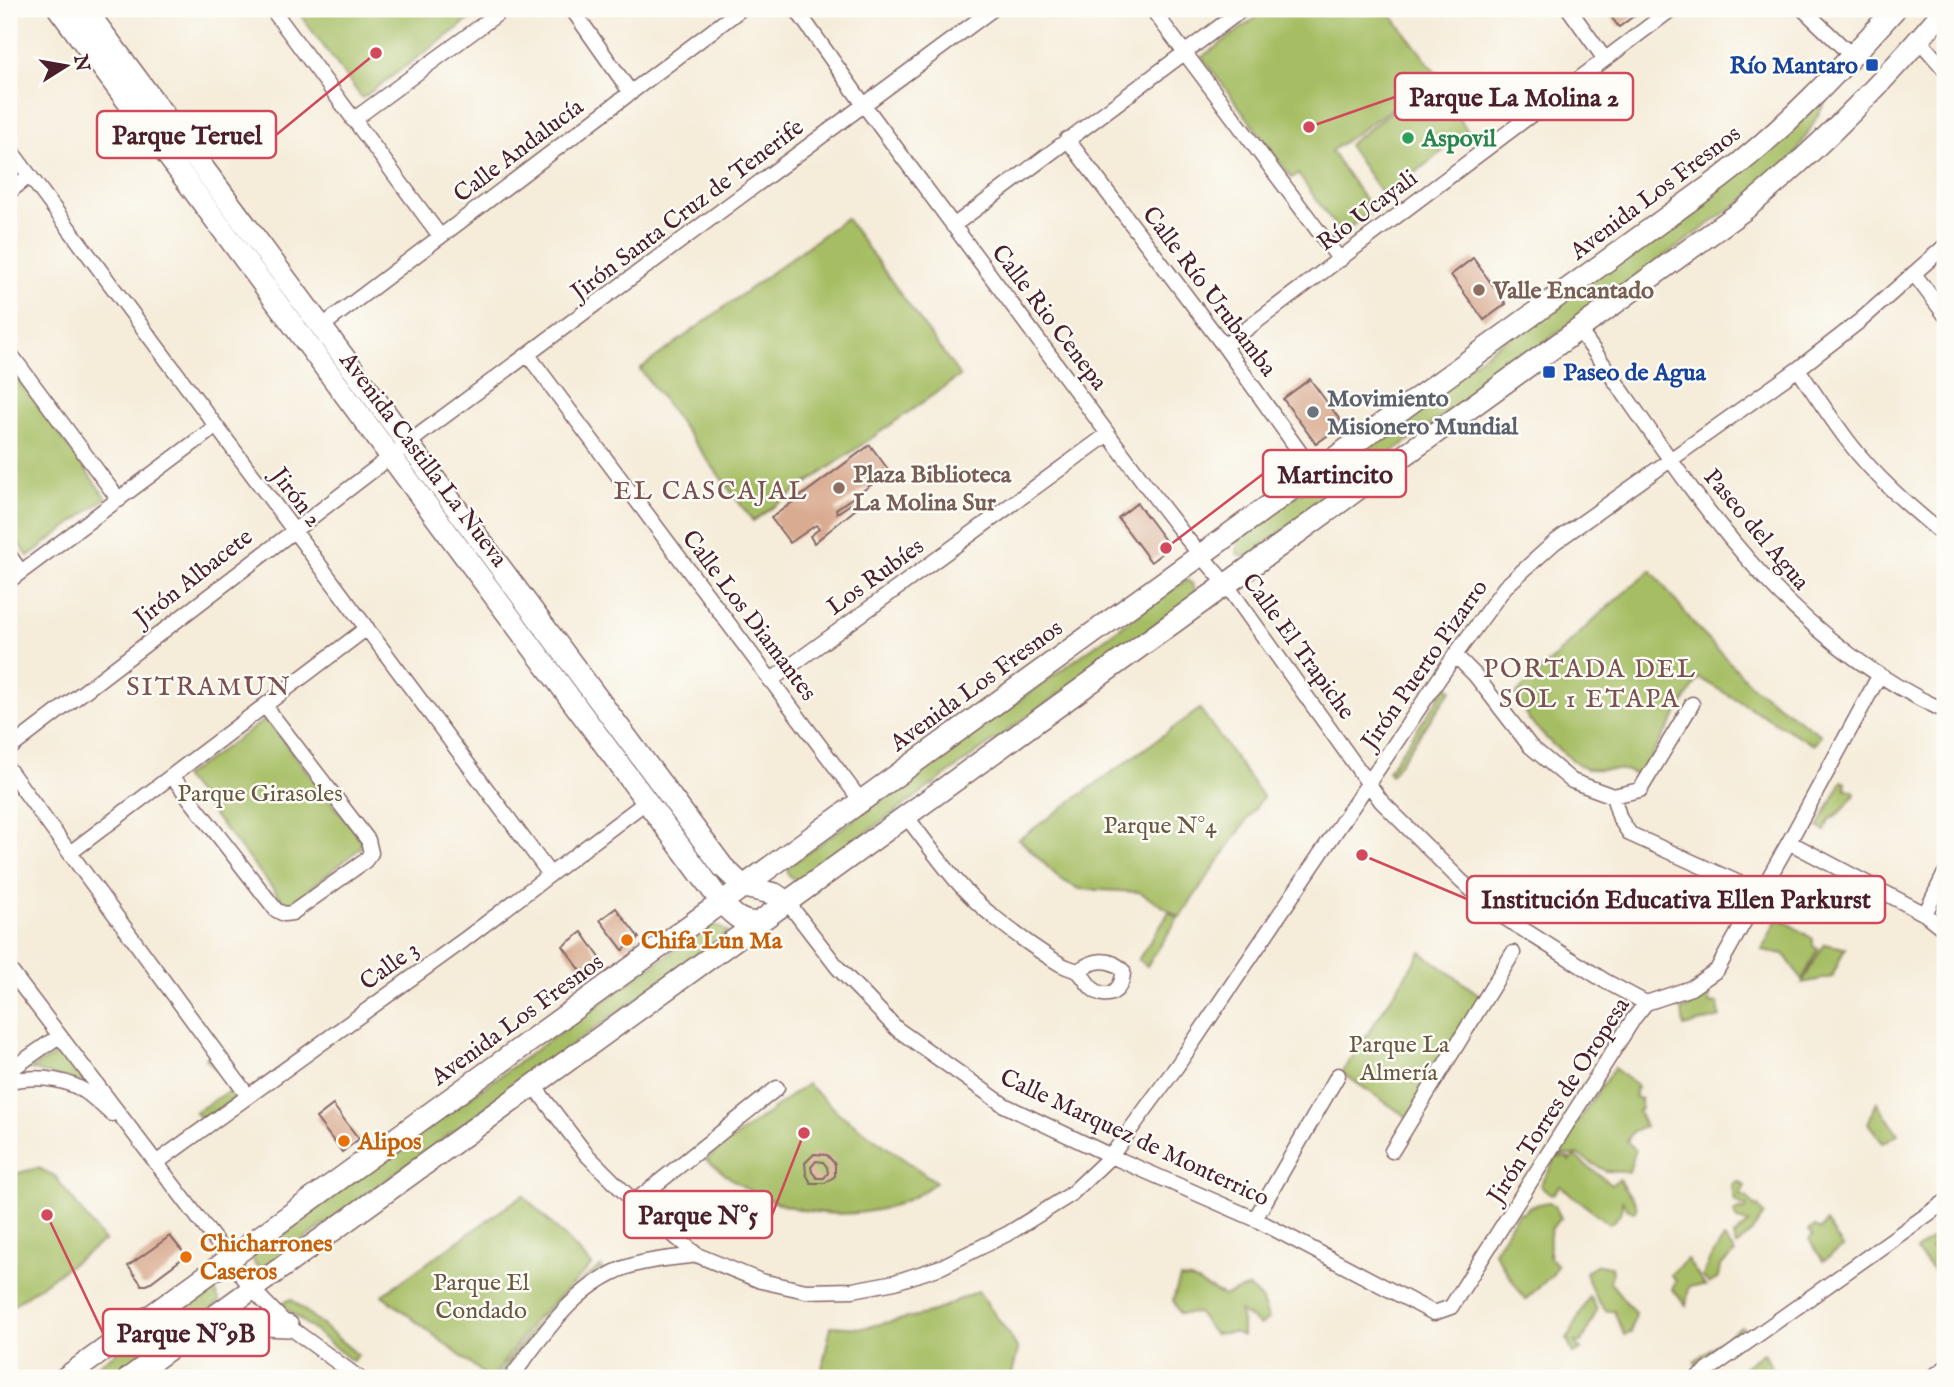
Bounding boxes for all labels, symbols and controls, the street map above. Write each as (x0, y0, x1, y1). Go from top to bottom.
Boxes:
north arrow (32, 32, 102, 102)
place label: Río Mantaro (1729, 51, 1858, 82)
text: N (67, 52, 94, 74)
marker: Río Mantaro (1864, 57, 1880, 73)
callout: Parque La Molina 2 (1395, 73, 1633, 120)
text: Parque La Molina 2 (1409, 82, 1619, 115)
street label: Calle Andalucía (448, 92, 591, 210)
callout: Parque Teruel (97, 111, 276, 158)
street label: Jirón Santa Cruz de Tenerife (563, 112, 811, 310)
street label: Avenida Los Fresnos (1564, 119, 1747, 268)
text: Parque Teruel (112, 120, 263, 153)
place label: Aspovil (1421, 124, 1496, 155)
marker: Aspovil (1400, 130, 1416, 146)
street label: Río Ucayali (1312, 163, 1424, 259)
street label: Calle Río Urubamba (1135, 201, 1283, 384)
street label: Calle Rio Cenepa (984, 239, 1114, 398)
place label: Valle Encantado (1492, 276, 1654, 307)
marker: Valle Encantado (1471, 282, 1487, 298)
street label: Avenida Castilla La Nueva (331, 345, 514, 574)
place label: Paseo de Agua (1563, 358, 1706, 389)
marker: Paseo de Agua (1541, 364, 1557, 380)
place label: Movimiento Misionero Mundial (1327, 384, 1518, 443)
marker: Movimiento Misionero Mundial (1305, 404, 1321, 420)
callout: Martincito (1263, 450, 1406, 497)
street label: Jirón 2 (261, 459, 328, 534)
text: Martincito (1277, 459, 1393, 492)
place label: Plaza Biblioteca La Molina Sur (853, 460, 1012, 519)
street label: Paseo del Agua (1696, 463, 1816, 598)
district label: EL CASCAJAL (613, 475, 809, 508)
marker: Plaza Biblioteca La Molina Sur (831, 480, 847, 496)
street label: Jirón Albacete (126, 522, 260, 636)
street label: Calle Los Diamantes (674, 524, 823, 708)
street label: Los Rubíes (821, 531, 931, 623)
street label: Calle El Trapiche (1234, 568, 1361, 726)
street label: Jirón Puerto Pizarro (1353, 574, 1495, 758)
street label: Avenida Los Fresnos (884, 613, 1069, 760)
district label: PORTADA DEL SOL 1 ETAPA (1483, 653, 1697, 716)
district label: SITRAMUN (126, 671, 292, 704)
park label: Parque Girasoles (177, 779, 343, 810)
park label: Parque N°4 (1103, 811, 1217, 842)
callout: Institución Educativa Ellen Parkurst (1467, 876, 1885, 923)
text: Institución Educativa Ellen Parkurst (1481, 884, 1871, 917)
place label: Chifa Lun Ma (641, 926, 783, 957)
marker: Chifa Lun Ma (619, 932, 635, 948)
street label: Calle 3 (354, 934, 426, 998)
street label: Avenida Los Fresnos (425, 947, 610, 1094)
street label: Jirón Torres de Oropesa (1479, 991, 1638, 1212)
park label: Parque La Almería (1349, 1030, 1450, 1089)
street label: Calle Marquez de Monterrico (995, 1062, 1274, 1214)
place label: Alipos (357, 1127, 422, 1158)
marker: Alipos (336, 1133, 352, 1149)
callout: Parque N°5 (624, 1191, 772, 1238)
text: Parque N°5 (638, 1200, 758, 1233)
place label: Chicharrones Caseros (200, 1229, 333, 1288)
marker: Chicharrones Caseros (178, 1249, 194, 1265)
park label: Parque El Condado (433, 1268, 530, 1327)
callout: Parque N°9B (103, 1309, 269, 1356)
text: Parque N°9B (117, 1318, 255, 1351)

